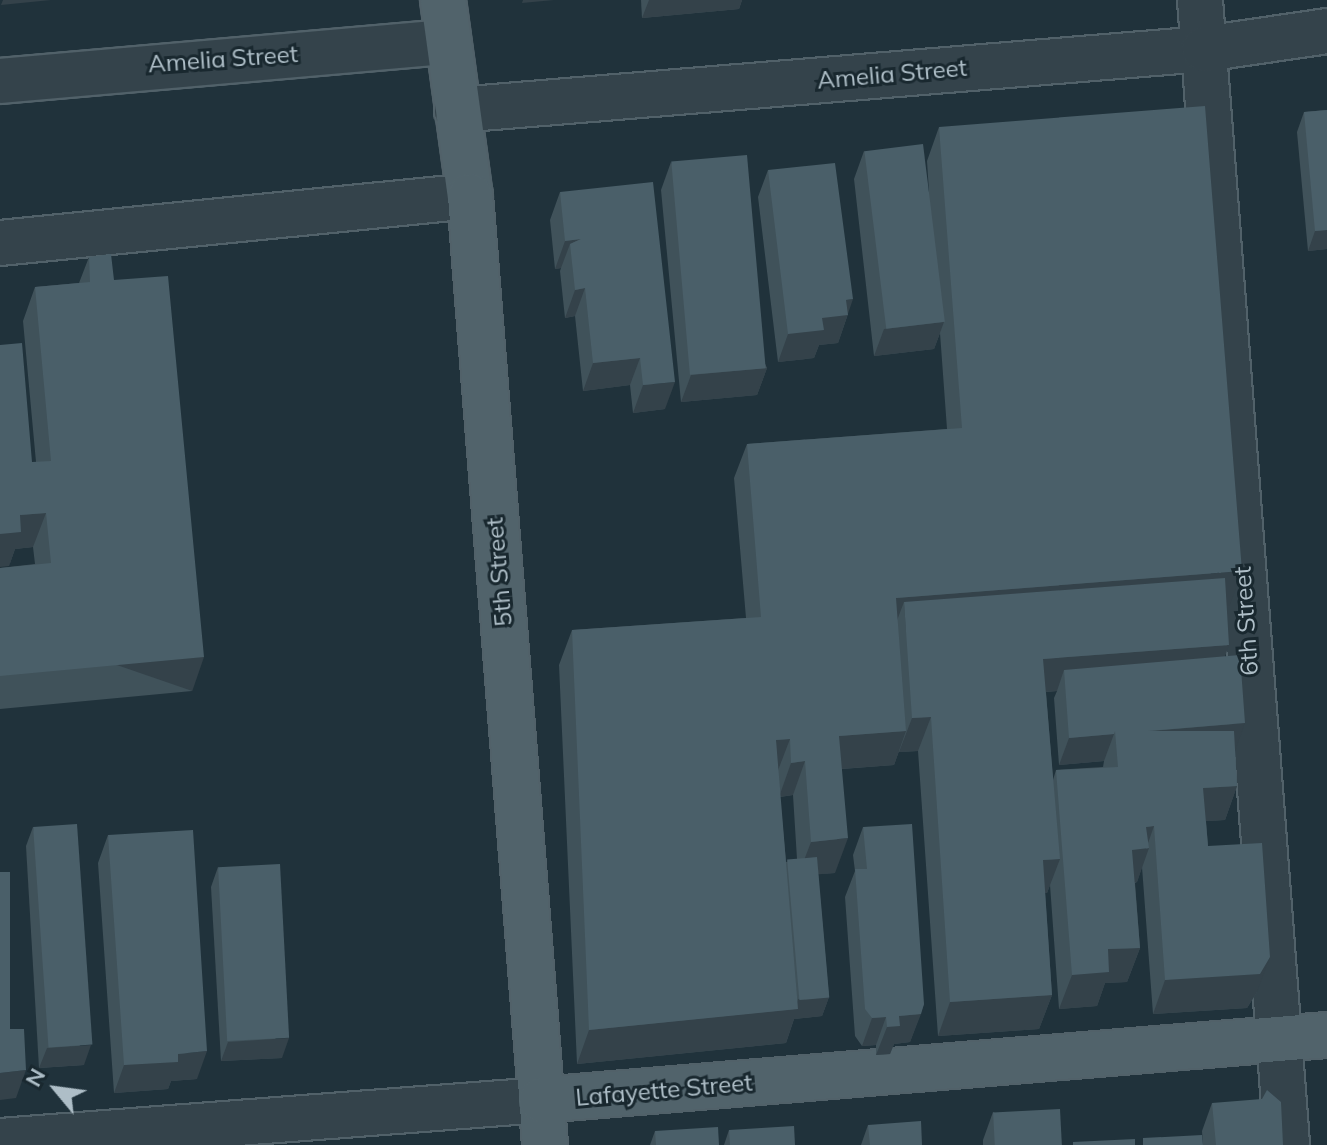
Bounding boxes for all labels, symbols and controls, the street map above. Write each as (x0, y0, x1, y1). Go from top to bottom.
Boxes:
street label: Amelia Street (147, 39, 299, 79)
street label: Amelia Street (816, 53, 968, 95)
street label: 5th Street (480, 516, 518, 628)
street label: 6th Street (1228, 565, 1264, 677)
north arrow (16, 1049, 96, 1129)
text: N (19, 1063, 51, 1091)
street label: Lafayette Street (574, 1068, 754, 1112)

